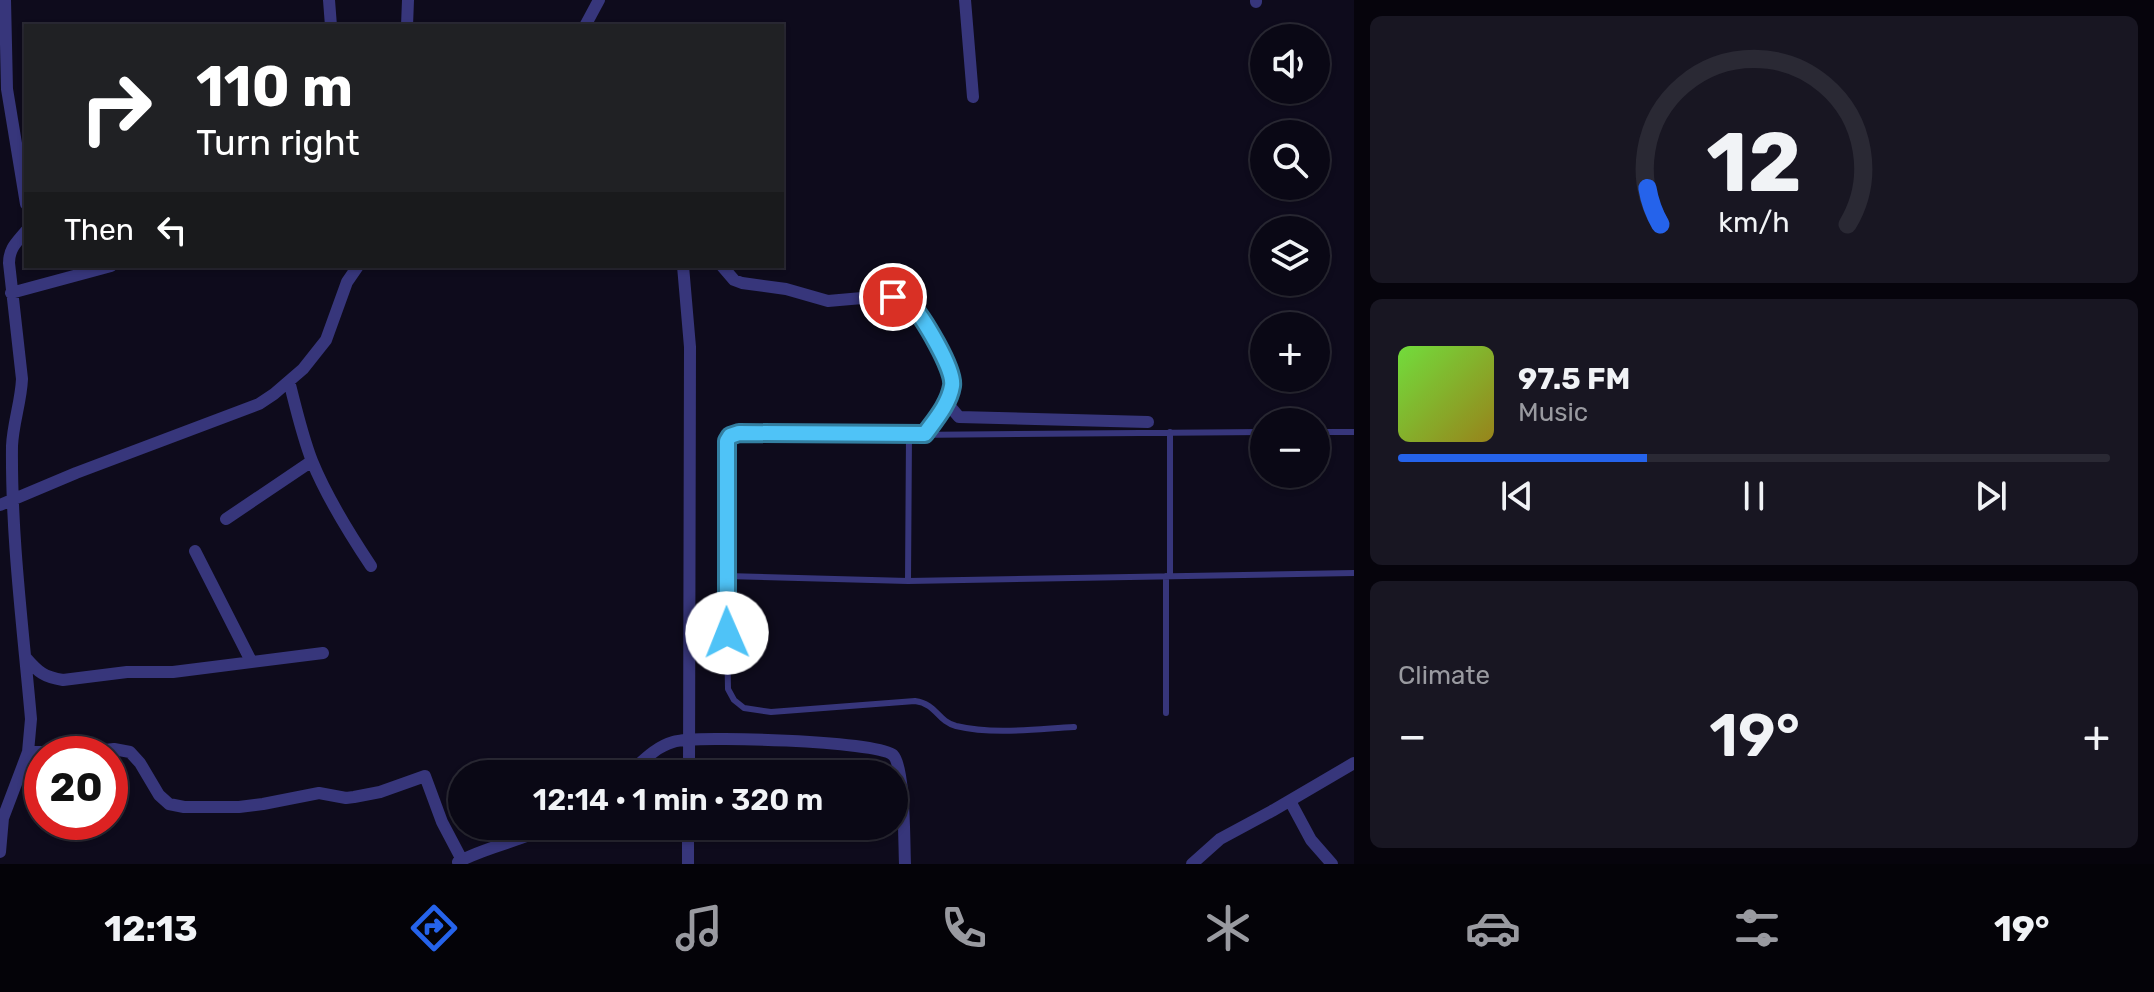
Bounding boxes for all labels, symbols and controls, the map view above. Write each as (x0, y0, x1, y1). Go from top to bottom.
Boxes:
map controls (1250, 24, 1330, 488)
button: sound (1250, 24, 1330, 104)
text: 110 m (196, 54, 353, 120)
icon: right (64, 56, 168, 160)
text: 12 (1706, 113, 1802, 212)
button: search (1250, 120, 1330, 200)
text: Turn right (196, 121, 360, 164)
text: km/h (1718, 206, 1790, 240)
icon: left (150, 208, 194, 252)
text: Then (64, 212, 134, 248)
button: layers (1250, 216, 1330, 296)
pin (859, 263, 927, 331)
icon: arrive (871, 275, 915, 319)
button: + (1250, 312, 1330, 392)
text: 97.5 FM (1518, 361, 1630, 397)
text: Music (1518, 397, 1588, 428)
button: − (1250, 408, 1330, 488)
icon: previous (1495, 474, 1539, 518)
icon: pause (1732, 474, 1776, 518)
icon: next (1969, 474, 2013, 518)
position arrow (685, 591, 769, 675)
text: Climate (1398, 660, 1490, 691)
text: 19° (1709, 700, 1800, 771)
text: − (1398, 710, 1427, 762)
text: + (2083, 710, 2110, 762)
speed limit sign: 20 (24, 736, 128, 840)
text: 12:14 · 1 min · 320 m (533, 782, 823, 818)
icon: directions (406, 900, 462, 956)
icon: music (671, 900, 727, 956)
icon: phone (936, 900, 992, 956)
icon: climate (1200, 900, 1256, 956)
icon: car (1465, 900, 1521, 956)
icon: filters (1729, 900, 1785, 956)
text: 12:13 (104, 907, 198, 950)
text: 19° (1994, 907, 2050, 950)

